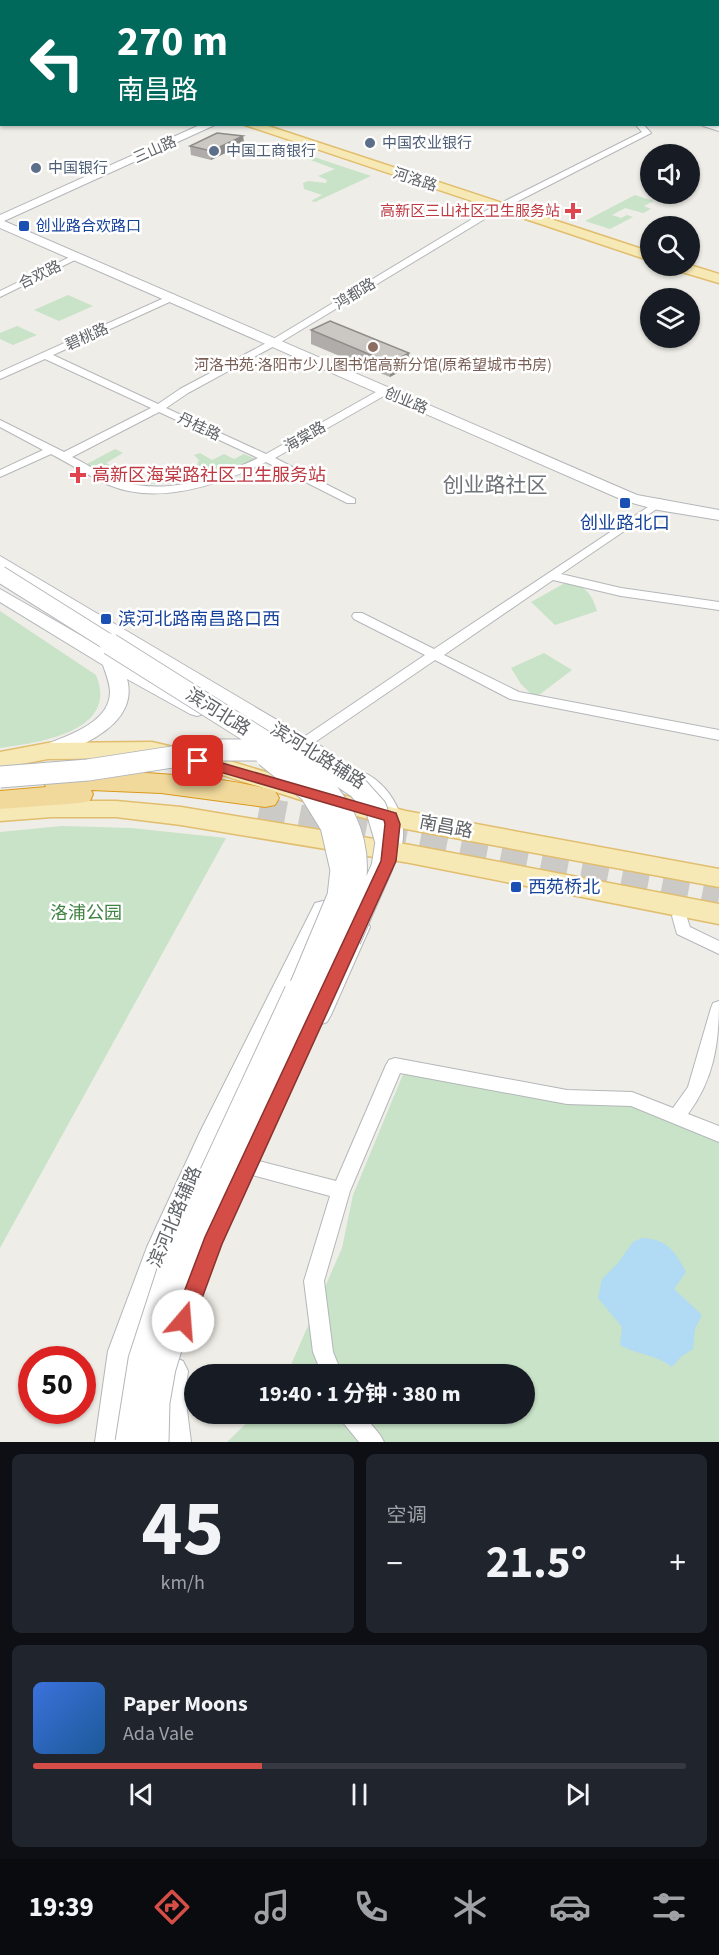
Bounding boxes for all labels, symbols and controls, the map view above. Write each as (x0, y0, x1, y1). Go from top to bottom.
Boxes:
text: 270 m (117, 12, 228, 72)
icon: left (18, 24, 96, 102)
text: 南昌路 (117, 71, 198, 110)
street label: 三山路 (130, 131, 180, 169)
place label: 中国农业银行 (382, 133, 472, 154)
marker: 中国农业银行 (363, 136, 377, 150)
place label: 中国工商银行 (226, 141, 316, 162)
marker: 中国工商银行 (207, 144, 221, 158)
map controls (640, 144, 700, 348)
button: sound (640, 144, 700, 204)
place label: 中国银行 (48, 158, 108, 179)
marker: 中国银行 (29, 161, 43, 175)
street label: 河洛路 (390, 163, 440, 197)
place label: 高新区三山社区卫生服务站 (380, 201, 560, 222)
marker: 高新区三山社区卫生服务站 (564, 202, 582, 220)
place label: 创业路合欢路口 (36, 216, 141, 237)
button: search (640, 216, 700, 276)
marker: 创业路合欢路口 (17, 219, 31, 233)
street label: 合欢路 (15, 256, 65, 294)
street label: 鸿都路 (330, 273, 380, 315)
button: layers (640, 288, 700, 348)
street label: 碧桃路 (62, 318, 112, 356)
marker: 河洛书苑·洛阳市少儿图书馆高新分馆(原希望城市书房) (366, 340, 380, 354)
place label: 河洛书苑·洛阳市少儿图书馆高新分馆(原希望城市书房) (194, 355, 552, 376)
street label: 创业路 (381, 383, 431, 419)
street label: 丹桂路 (174, 408, 224, 446)
street label: 海棠路 (280, 417, 330, 457)
place label: 高新区海棠路社区卫生服务站 (92, 463, 326, 488)
marker: 高新区海棠路社区卫生服务站 (69, 466, 87, 484)
district label: 创业路社区 (443, 470, 548, 500)
marker: 创业路北口 (618, 496, 632, 510)
place label: 创业路北口 (580, 511, 670, 536)
place label: 滨河北路南昌路口西 (118, 607, 280, 632)
marker: 滨河北路南昌路口西 (99, 612, 113, 626)
street label: 滨河北路 (181, 682, 255, 742)
street label: 滨河北路辅路 (266, 717, 370, 795)
pin (172, 735, 223, 786)
icon: arrive (181, 744, 214, 777)
street label: 南昌路 (417, 810, 475, 844)
place label: 西苑桥北 (528, 875, 600, 900)
marker: 西苑桥北 (509, 880, 523, 894)
park label: 洛浦公园 (50, 901, 122, 926)
street label: 滨河北路辅路 (142, 1162, 208, 1272)
position arrow (151, 1289, 215, 1353)
speed limit sign: 50 (18, 1346, 96, 1424)
text: 19:40 · 1 分钟 · 380 m (259, 1378, 460, 1410)
text: 45 (142, 1474, 224, 1585)
text: 空调 (387, 1502, 427, 1530)
text: 21.5° (486, 1531, 587, 1595)
text: − (387, 1540, 403, 1587)
text: + (670, 1540, 686, 1587)
text: km/h (161, 1569, 205, 1597)
text: Paper Moons (123, 1688, 248, 1720)
text: Ada Vale (123, 1720, 194, 1748)
icon: previous (125, 1778, 158, 1811)
icon: pause (343, 1778, 376, 1811)
icon: next (561, 1778, 594, 1811)
icon: directions (151, 1886, 193, 1928)
icon: music (251, 1886, 293, 1928)
icon: phone (350, 1886, 392, 1928)
icon: climate (449, 1886, 491, 1928)
icon: car (549, 1886, 591, 1928)
icon: filters (648, 1886, 690, 1928)
text: 19:39 (29, 1888, 94, 1927)

